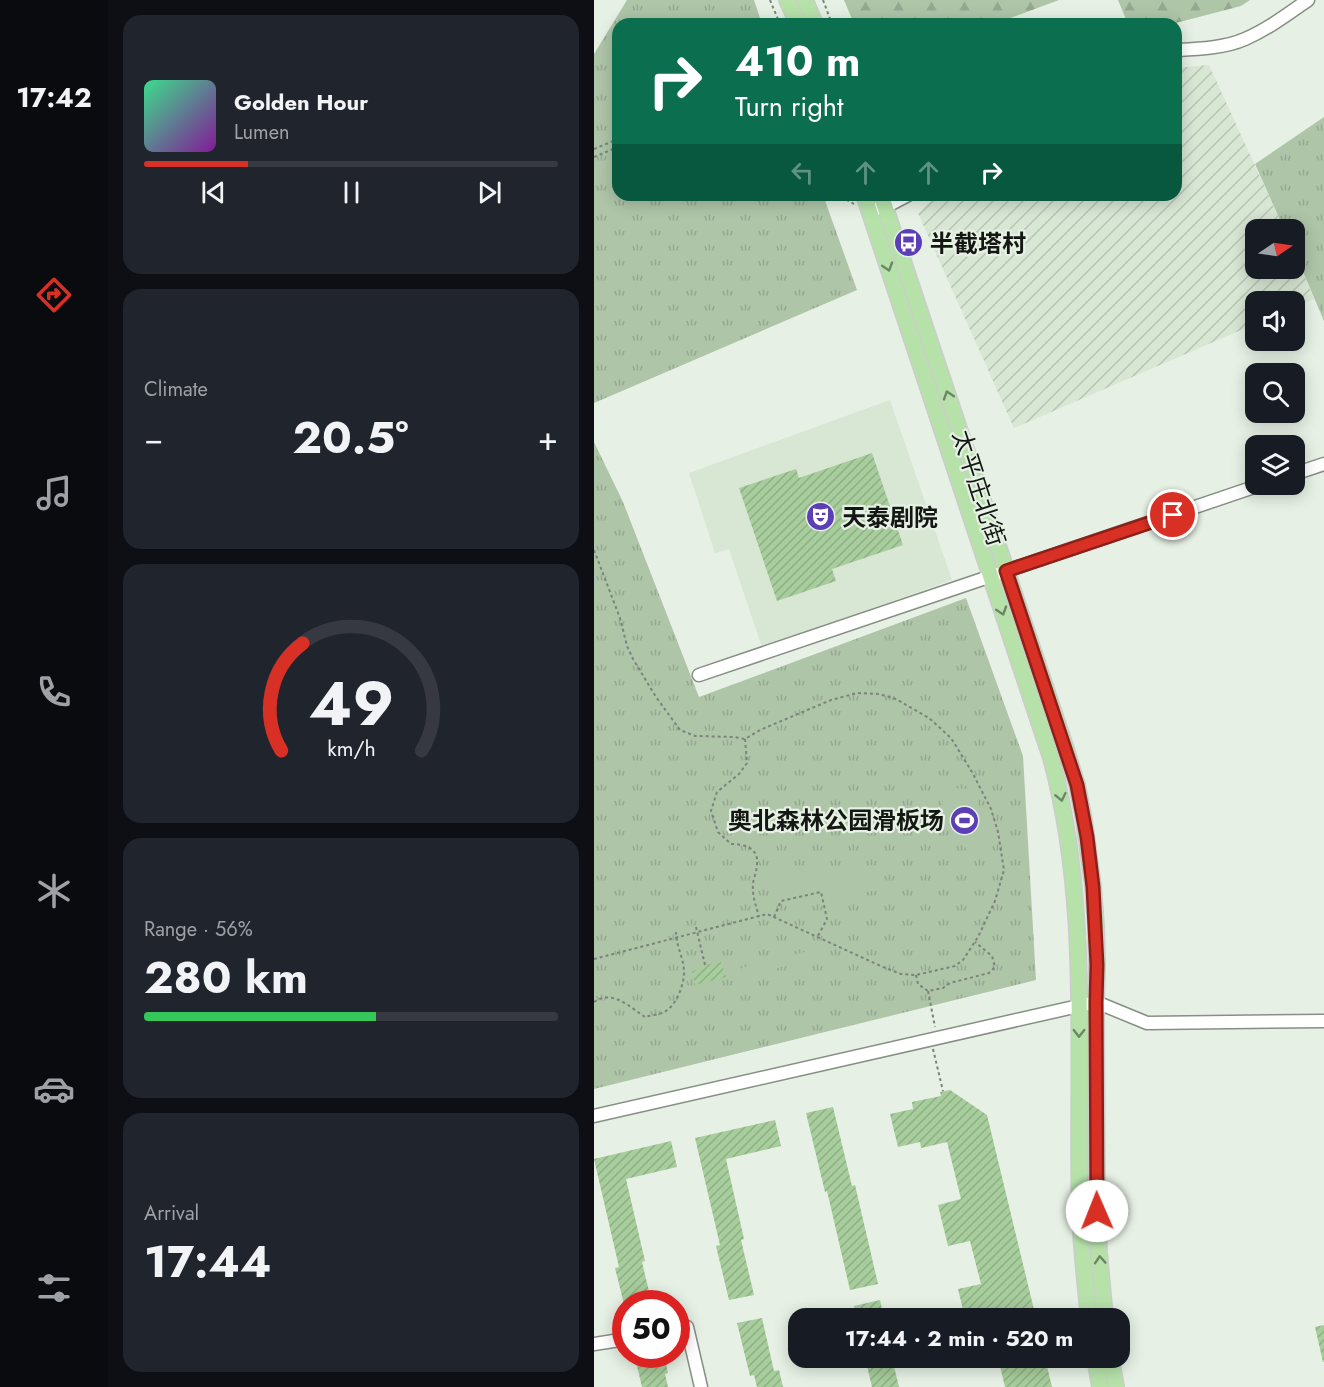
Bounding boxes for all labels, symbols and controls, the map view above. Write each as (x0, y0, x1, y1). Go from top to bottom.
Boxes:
text: 410 m (735, 31, 861, 92)
icon: right (636, 42, 714, 120)
text: 17:42 (16, 78, 92, 117)
text: Golden Hour (234, 86, 368, 118)
text: Turn right (735, 87, 843, 126)
text: Lumen (234, 118, 290, 147)
icon: left (786, 156, 819, 189)
icon: ahead (849, 156, 882, 189)
icon: ahead (912, 156, 945, 189)
icon: right (975, 156, 1008, 189)
icon: previous (197, 176, 230, 209)
icon: pause (335, 176, 368, 209)
icon: next (473, 176, 506, 209)
north arrow (1245, 219, 1305, 279)
map controls (1245, 219, 1305, 495)
place label: 半截塔村 (930, 226, 1026, 261)
bus stop icon: 半截塔村 (893, 227, 925, 259)
one-way arrow (880, 261, 893, 272)
icon: directions (33, 274, 75, 316)
button: sound (1245, 291, 1305, 351)
button: search (1245, 363, 1305, 423)
text: Climate (144, 375, 208, 404)
one-way arrow (942, 390, 955, 401)
text: 20.5° (292, 405, 409, 470)
text: − (144, 415, 163, 462)
text: + (538, 415, 558, 462)
street label: 太平庄北街 (944, 426, 1014, 550)
button: layers (1245, 435, 1305, 495)
icon: music (33, 472, 75, 514)
pin (1147, 489, 1198, 540)
icon: arrive (1156, 498, 1189, 531)
place label: 天泰剧院 (842, 500, 938, 535)
theatre icon: 天泰剧院 (805, 501, 837, 533)
one-way arrow (995, 605, 1007, 616)
text: 49 (308, 658, 394, 748)
icon: phone (33, 671, 75, 713)
text: km/h (327, 733, 375, 764)
one-way arrow (1054, 792, 1067, 802)
place label: 奥北森林公园滑板场 (728, 803, 944, 838)
sports icon: 奥北森林公园滑板场 (949, 804, 981, 836)
icon: climate (33, 870, 75, 912)
text: Range · 56% (144, 915, 253, 944)
text: 280 km (144, 945, 308, 1010)
one-way arrow (1073, 1029, 1085, 1038)
icon: car (33, 1068, 75, 1110)
position arrow (1065, 1179, 1129, 1243)
text: Arrival (144, 1199, 199, 1228)
text: 17:44 (144, 1229, 271, 1294)
one-way arrow (1093, 1256, 1106, 1265)
icon: filters (33, 1267, 75, 1309)
speed limit sign: 50 (612, 1290, 690, 1368)
text: 17:44 · 2 min · 520 m (845, 1322, 1073, 1354)

